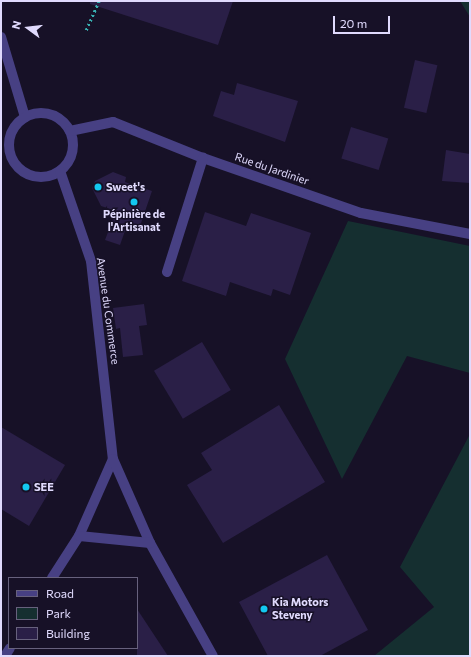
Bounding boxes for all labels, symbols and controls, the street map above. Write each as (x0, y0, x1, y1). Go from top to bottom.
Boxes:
north arrow (8, 8, 48, 48)
scale bar (335, 8, 392, 34)
text: 20 m (340, 16, 367, 30)
text: N (9, 19, 23, 30)
street label: Rue du Jardinier (233, 150, 311, 188)
place label: Sweet's (106, 180, 145, 194)
marker: Sweet's (93, 182, 103, 192)
marker: Pépinière de l'Artisanat (129, 197, 139, 207)
place label: Pépinière de l'Artisanat (103, 208, 165, 234)
street label: Avenue du Commerce (94, 257, 122, 365)
place label: SEE (34, 480, 54, 494)
marker: SEE (21, 482, 31, 492)
legend (8, 577, 138, 649)
text: Road (46, 586, 74, 600)
place label: Kia Motors Steveny (272, 596, 328, 622)
marker: Kia Motors Steveny (259, 604, 269, 614)
text: Park (46, 606, 71, 620)
text: Building (46, 626, 90, 640)

